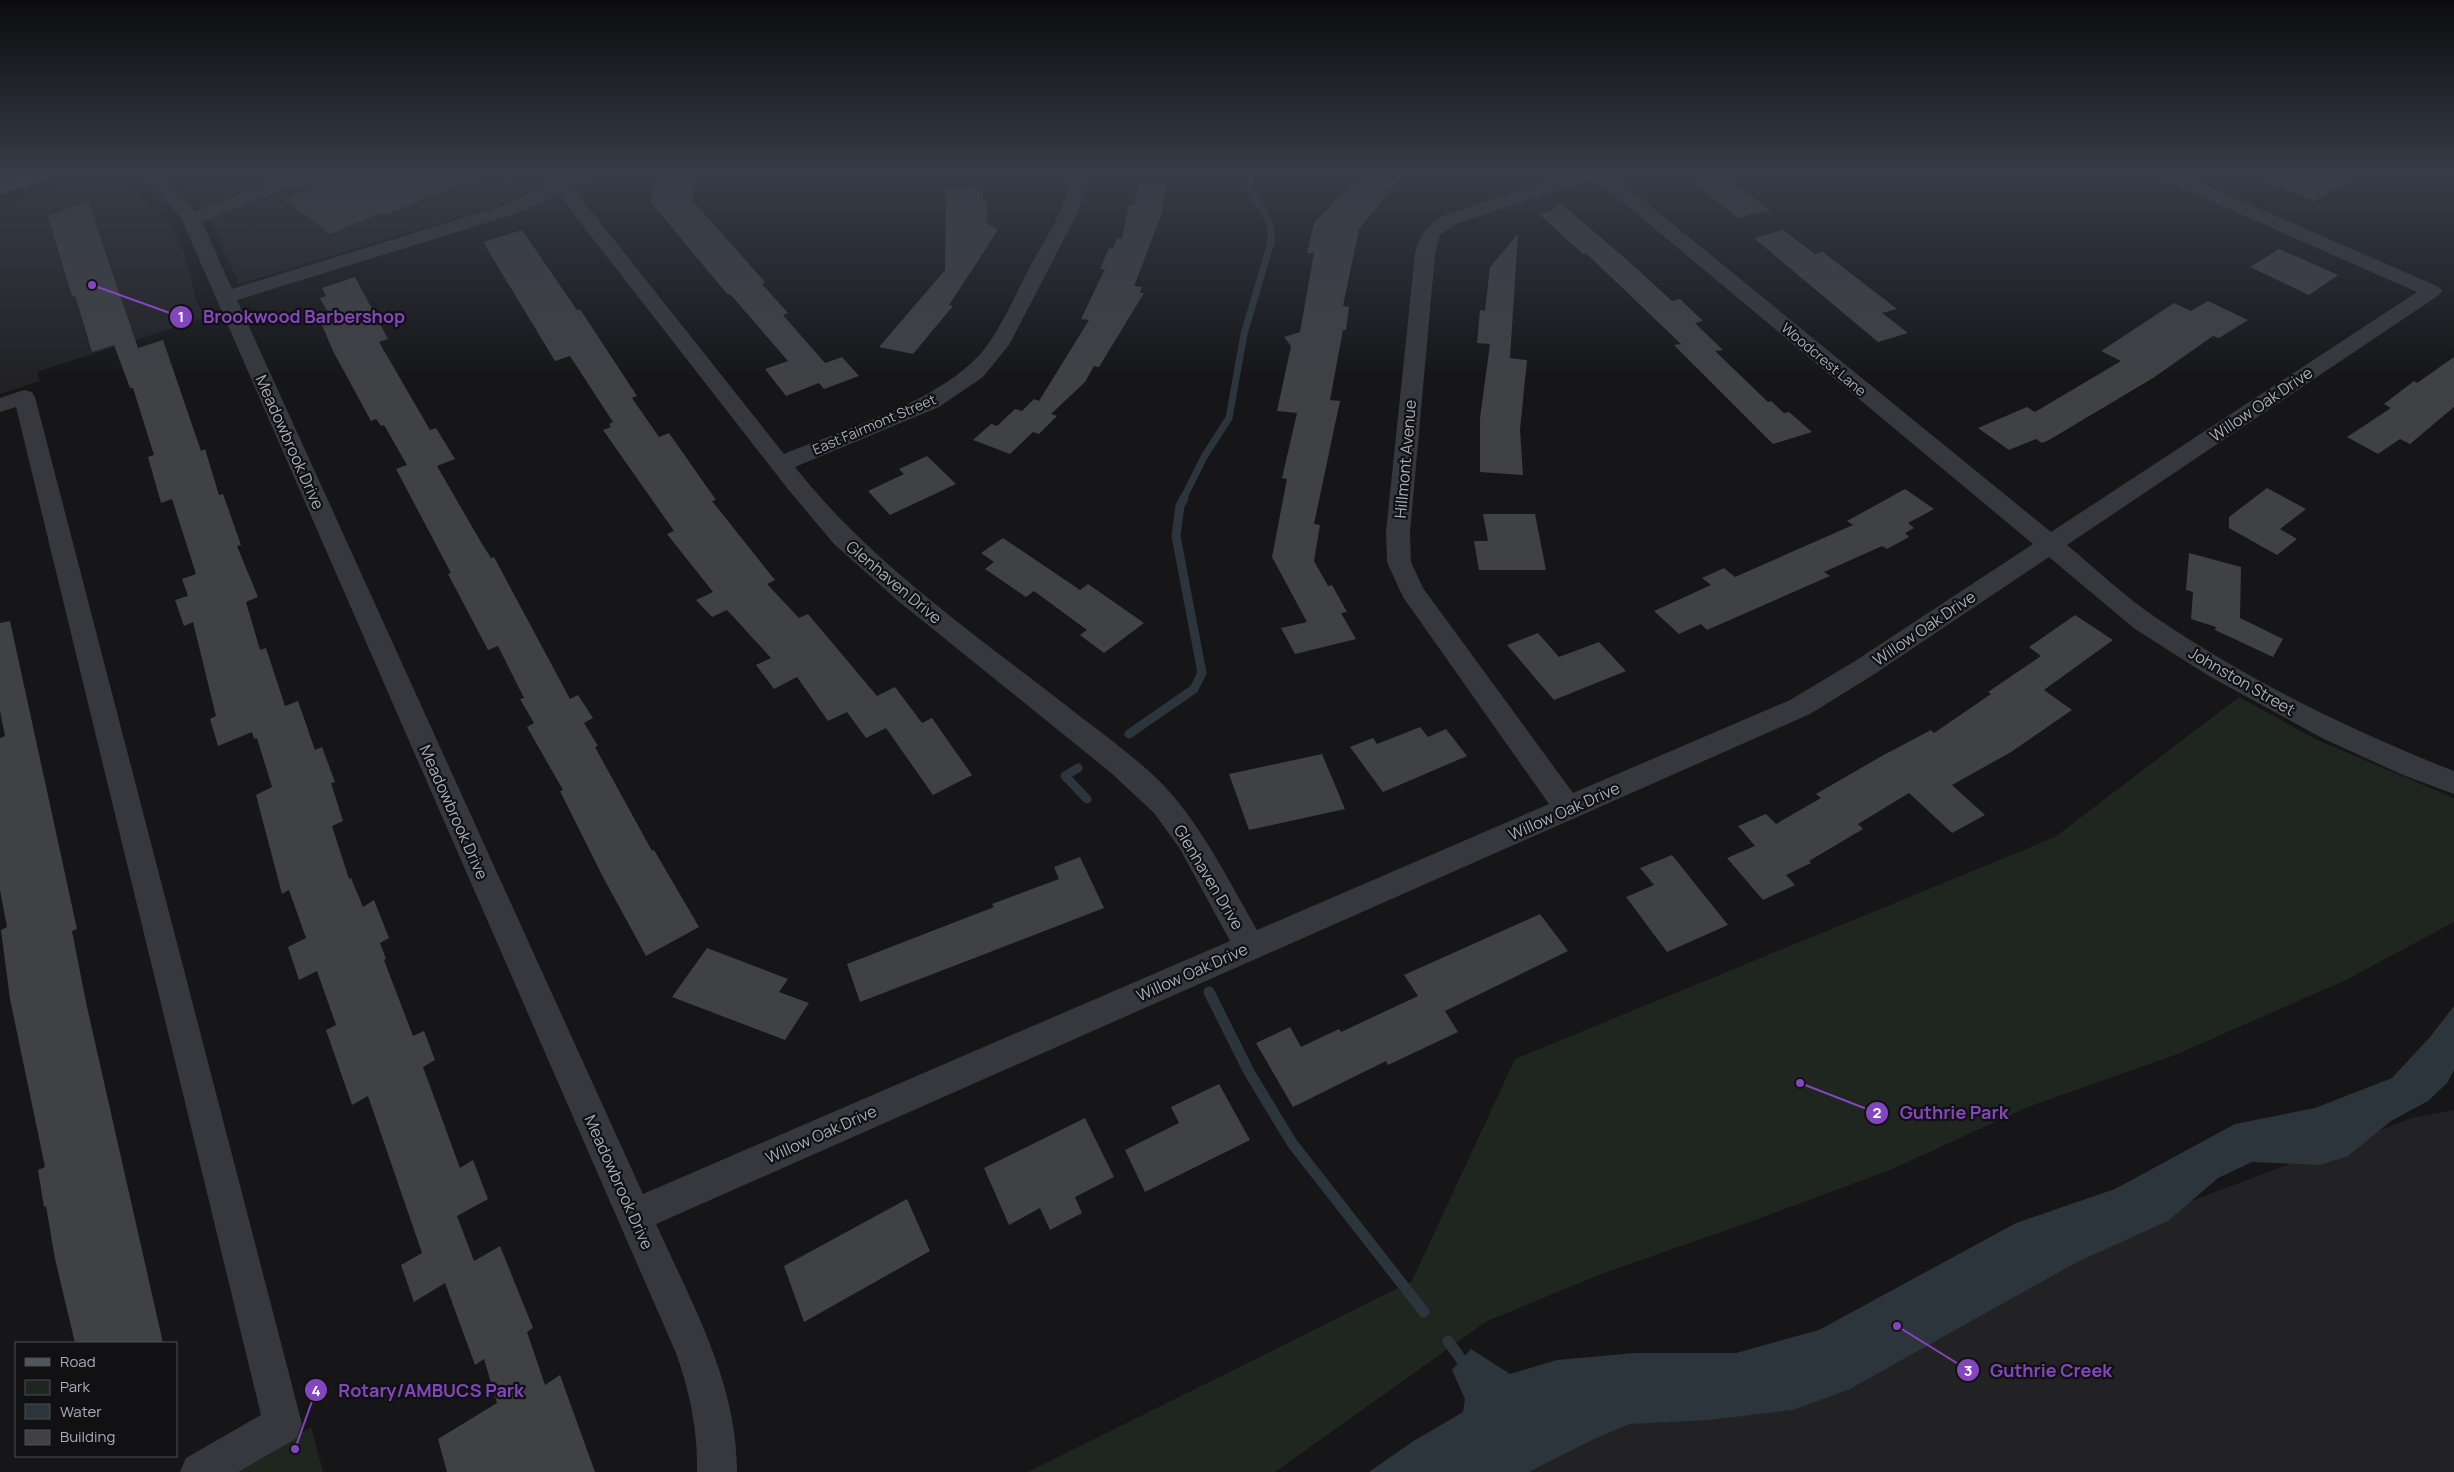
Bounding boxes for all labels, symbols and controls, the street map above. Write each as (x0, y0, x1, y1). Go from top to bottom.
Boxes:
callout: Brookwood Barbershop (168, 300, 415, 333)
text: Brookwood Barbershop (203, 304, 405, 328)
text: 1 (178, 306, 184, 327)
street label: Woodcrest Lane (1778, 318, 1870, 400)
street label: Willow Oak Drive (2205, 361, 2317, 447)
street label: Meadowbrook Drive (250, 371, 330, 513)
street label: East Fairmont Street (809, 389, 939, 459)
street label: Hillmont Avenue (1389, 399, 1421, 519)
street label: Glenhaven Drive (841, 535, 947, 629)
street label: Willow Oak Drive (1868, 585, 1980, 671)
street label: Johnston Street (2185, 642, 2299, 720)
street label: Meadowbrook Drive (414, 741, 494, 883)
street label: Willow Oak Drive (1505, 777, 1623, 845)
street label: Glenhaven Drive (1169, 820, 1249, 934)
street label: Willow Oak Drive (1133, 938, 1251, 1006)
callout: Guthrie Park (1864, 1097, 2018, 1130)
street label: Willow Oak Drive (762, 1100, 880, 1168)
text: Guthrie Park (1900, 1100, 2010, 1124)
text: 2 (1873, 1102, 1882, 1123)
street label: Meadowbrook Drive (579, 1111, 659, 1253)
legend (15, 1342, 178, 1457)
text: Road (60, 1351, 96, 1372)
callout: Guthrie Creek (1955, 1354, 2122, 1387)
text: Guthrie Creek (1990, 1358, 2113, 1382)
text: 3 (1964, 1360, 1972, 1381)
callout: Rotary/AMBUCS Park (303, 1374, 534, 1407)
text: Park (60, 1376, 90, 1397)
text: Rotary/AMBUCS Park (338, 1378, 525, 1402)
text: 4 (311, 1380, 321, 1401)
text: Water (60, 1401, 102, 1422)
text: Building (60, 1426, 115, 1447)

